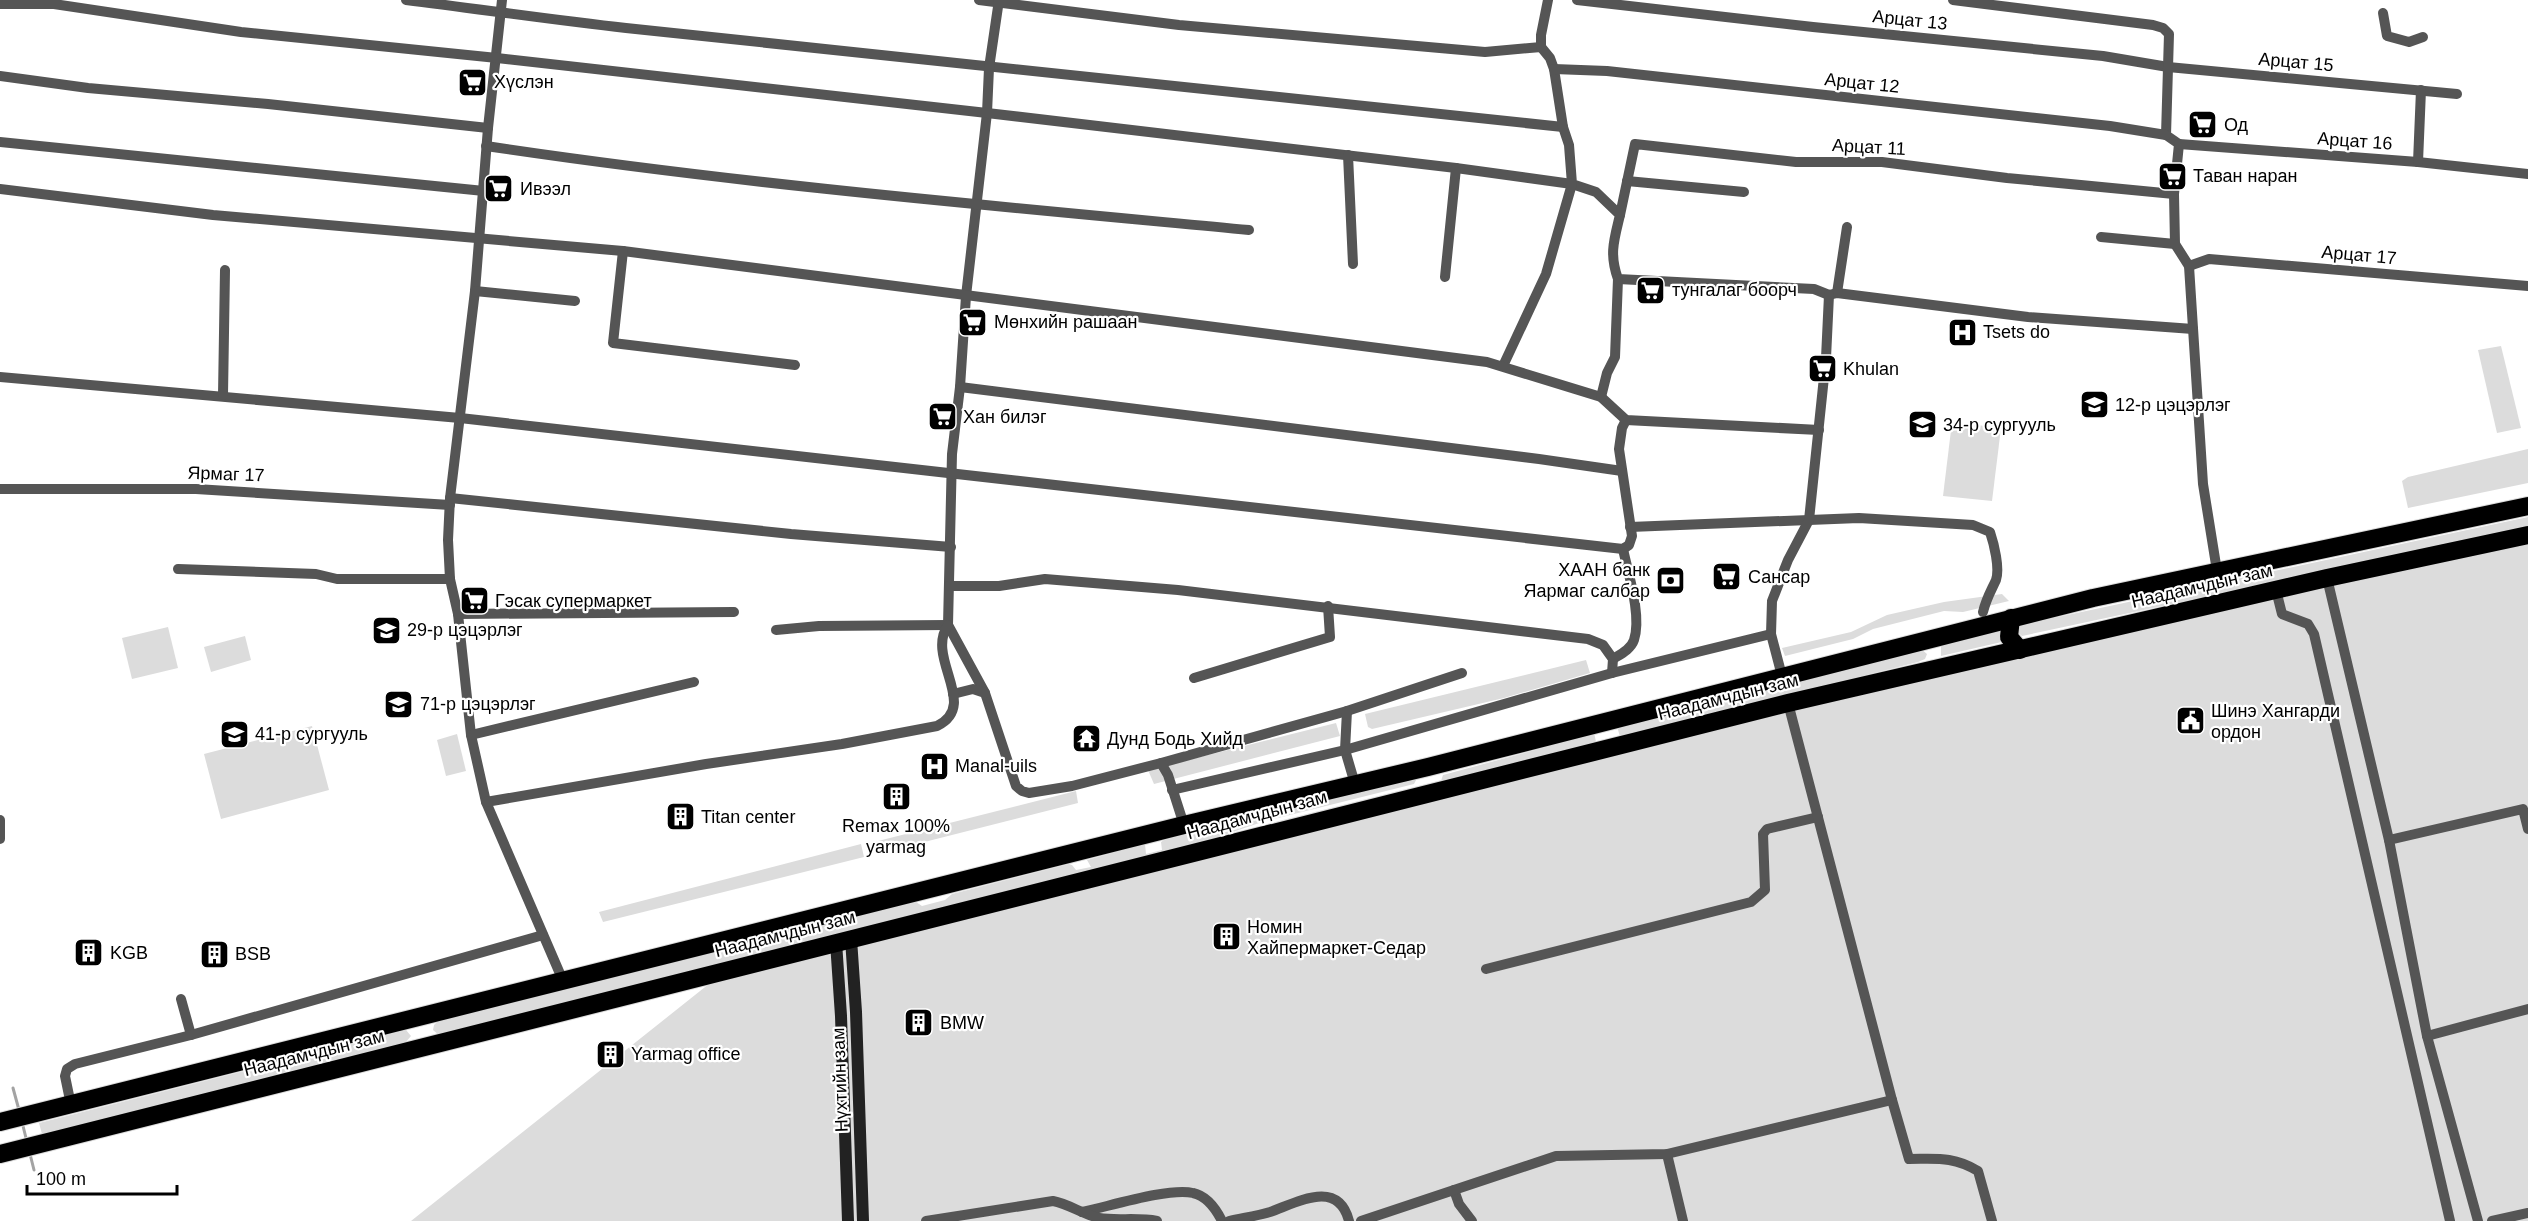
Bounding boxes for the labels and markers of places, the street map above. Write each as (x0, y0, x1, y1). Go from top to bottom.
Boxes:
supermarket icon: Хүслэн (457, 66, 489, 98)
place label: Хүслэн (494, 72, 554, 92)
supermarket icon: Од (2187, 109, 2219, 141)
place label: Од (2224, 115, 2249, 135)
supermarket icon: Таван наран (2156, 160, 2188, 192)
place label: Таван наран (2193, 166, 2297, 186)
supermarket icon: Ивээл (483, 173, 515, 205)
place label: Ивээл (520, 179, 571, 199)
supermarket icon: тунгалаг боорч (1635, 274, 1667, 306)
place label: тунгалаг боорч (1672, 280, 1797, 300)
supermarket icon: Мөнхийн рашаан (957, 306, 989, 338)
place label: Мөнхийн рашаан (994, 312, 1137, 332)
hospital icon: Tsets do (1946, 316, 1978, 348)
place label: Tsets do (1983, 322, 2050, 342)
supermarket icon: Khulan (1806, 353, 1838, 385)
place label: Khulan (1843, 359, 1899, 379)
school or university icon: 12-р цэцэрлэг (2078, 389, 2110, 421)
place label: 12-р цэцэрлэг (2115, 395, 2231, 415)
supermarket icon: Хан билэг (926, 401, 958, 433)
place label: Хан билэг (963, 407, 1047, 427)
school or university icon: 34-р сургууль (1906, 409, 1938, 441)
place label: 34-р сургууль (1943, 415, 2056, 435)
place label: ХААН банк Яармаг салбар (1524, 560, 1650, 601)
supermarket icon: Сансар (1711, 561, 1743, 593)
bank icon: ХААН банк Яармаг салбар (1655, 564, 1687, 596)
place label: Сансар (1748, 567, 1810, 587)
supermarket icon: Гэсак супермаркет (458, 585, 490, 617)
place label: Гэсак супермаркет (495, 591, 652, 611)
school or university icon: 29-р цэцэрлэг (370, 614, 402, 646)
place label: 29-р цэцэрлэг (407, 620, 523, 640)
school or university icon: 71-р цэцэрлэг (383, 688, 415, 720)
place label: 71-р цэцэрлэг (420, 694, 536, 714)
place label: Шинэ Хангарди ордон (2211, 701, 2340, 742)
public building icon: Шинэ Хангарди ордон (2174, 705, 2206, 737)
school or university icon: 41-р сургууль (218, 718, 250, 750)
temple icon: Дунд Бодь Хийд (1070, 723, 1102, 755)
place label: 41-р сургууль (255, 724, 368, 744)
place label: Дунд Бодь Хийд (1107, 729, 1243, 749)
hospital icon: Manal-uils (918, 750, 950, 782)
place label: Manal-uils (955, 756, 1037, 776)
building icon: Remax 100% yarmag (880, 781, 912, 813)
building icon: Titan center (664, 801, 696, 833)
place label: Titan center (701, 807, 795, 827)
place label: Remax 100% yarmag (842, 816, 950, 857)
place label: Номин Хайпермаркет-Седар (1247, 917, 1426, 958)
building icon: Номин Хайпермаркет-Седар (1210, 921, 1242, 953)
building icon: KGB (73, 937, 105, 969)
building icon: BSB (198, 938, 230, 970)
place label: KGB (110, 943, 148, 963)
place label: BSB (235, 944, 271, 964)
building icon: BMW (903, 1007, 935, 1039)
place label: BMW (940, 1013, 984, 1033)
building icon: Yarmag office (594, 1038, 626, 1070)
place label: Yarmag office (631, 1044, 740, 1064)

